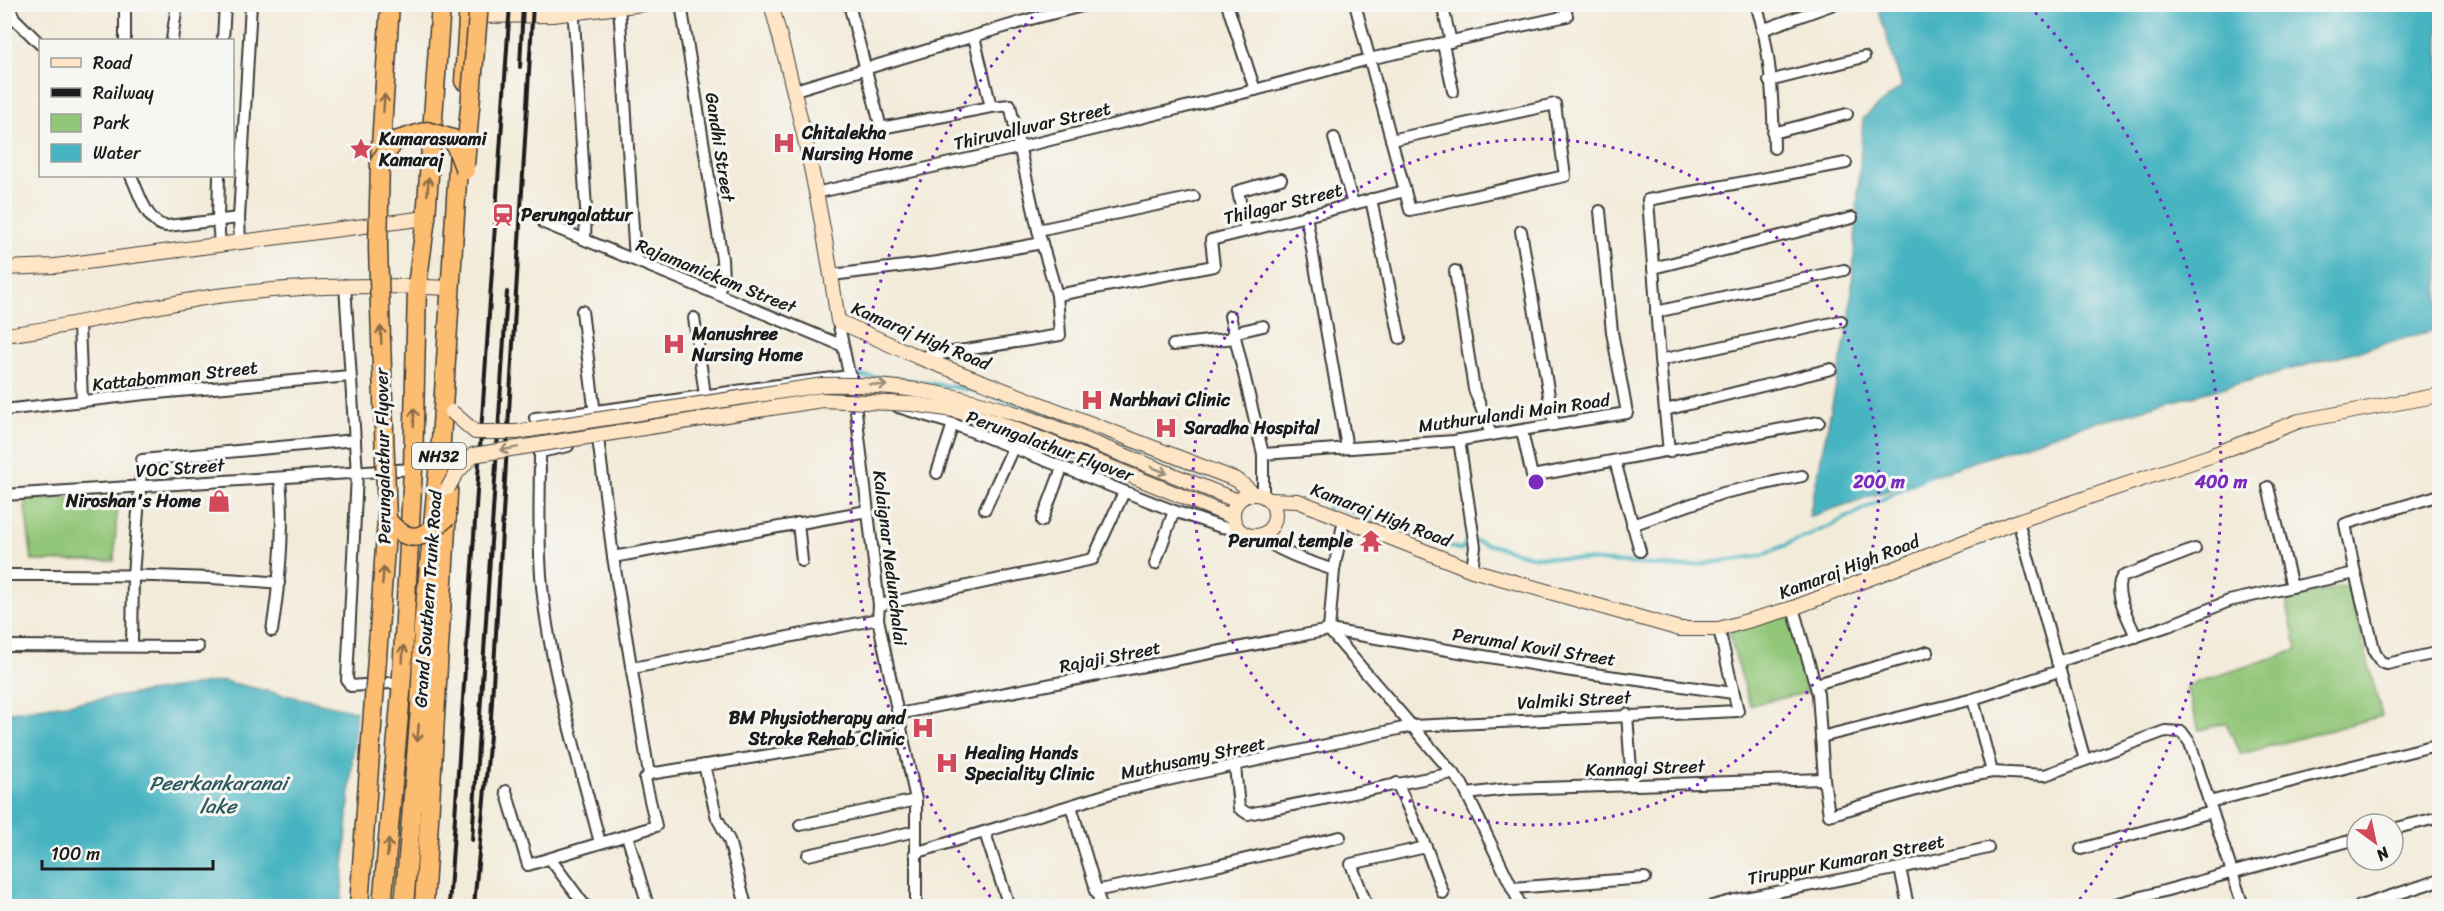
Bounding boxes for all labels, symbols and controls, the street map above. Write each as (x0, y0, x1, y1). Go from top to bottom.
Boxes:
legend (39, 39, 234, 177)
text: Road (93, 47, 133, 79)
text: Railway (93, 77, 155, 109)
street label: Gandhi Street (696, 90, 745, 205)
street label: Thiruvalluvar Street (950, 92, 1114, 160)
one-way arrow (378, 93, 389, 113)
text: Park (93, 107, 130, 139)
place label: Chitalekha Nursing Home (801, 117, 914, 170)
place label: Kumaraswami Kamaraj (378, 123, 488, 176)
hospital icon: Chitalekha Nursing Home (771, 130, 797, 156)
place icon: Kumaraswami Kamaraj (348, 136, 374, 162)
text: Water (93, 137, 142, 169)
street label: Thilagar Street (1220, 174, 1346, 234)
one-way arrow (423, 177, 434, 197)
place label: Perungalattur (521, 199, 634, 231)
station icon: Perungalattur (490, 202, 516, 228)
street label: Rajamanickam Street (631, 229, 802, 323)
street label: Kamaraj High Road (846, 292, 997, 380)
place label: Manushree Nursing Home (691, 318, 804, 371)
one-way arrow (375, 326, 387, 346)
hospital icon: Manushree Nursing Home (661, 331, 687, 357)
street label: Kattabomman Street (91, 351, 259, 401)
street label: Perungalathur Flyover (365, 366, 401, 544)
one-way arrow (867, 380, 887, 391)
place label: Narbhavi Clinic (1109, 384, 1231, 416)
street label: Muthurulandi Main Road (1416, 384, 1613, 442)
hospital icon: Narbhavi Clinic (1079, 387, 1105, 413)
street label: Perungalathur Flyover (962, 401, 1140, 492)
one-way arrow (409, 408, 420, 428)
place label: Saradha Hospital (1183, 412, 1320, 444)
hospital icon: Saradha Hospital (1153, 415, 1179, 441)
road number: NH32 (412, 443, 466, 469)
one-way arrow (499, 443, 519, 454)
street label: VOC Street (135, 449, 226, 487)
one-way arrow (1149, 465, 1167, 476)
text: 200 m (1852, 466, 1905, 498)
text: 400 m (2194, 466, 2247, 498)
street label: Kalaignar Nedunchalai (863, 469, 917, 648)
centre of rings (1526, 472, 1546, 492)
street label: Kamaraj High Road (1306, 473, 1458, 557)
place label: Niroshan's Home (65, 485, 202, 517)
shop icon: Niroshan's Home (206, 488, 232, 514)
street label: Grand Southern Trunk Road (404, 488, 452, 709)
place label: Perumal temple (1228, 525, 1354, 557)
street label: Kamaraj High Road (1774, 525, 1926, 609)
temple icon: Perumal temple (1358, 528, 1384, 554)
one-way arrow (377, 566, 388, 586)
street label: Perumal Kovil Street (1450, 618, 1618, 676)
street label: Rajaji Street (1057, 631, 1164, 682)
one-way arrow (398, 644, 409, 664)
street label: Valmiki Street (1516, 681, 1632, 719)
place label: BM Physiotherapy and Stroke Rehab Clinic (729, 702, 906, 755)
hospital icon: BM Physiotherapy and Stroke Rehab Clinic (910, 715, 936, 741)
one-way arrow (412, 723, 423, 743)
street label: Muthusamy Street (1117, 727, 1269, 789)
place label: Healing Hands Speciality Clinic (964, 737, 1095, 790)
hospital icon: Healing Hands Speciality Clinic (934, 750, 960, 776)
street label: Kannagi Street (1585, 750, 1706, 786)
water label: Peerkankaranai lake (149, 766, 291, 824)
north arrow (2345, 812, 2405, 872)
street label: Tiruppur Kumaran Street (1745, 825, 1947, 895)
scale bar (42, 833, 213, 871)
text: 100 m (51, 838, 100, 870)
text: N (2370, 838, 2396, 870)
one-way arrow (383, 839, 394, 859)

